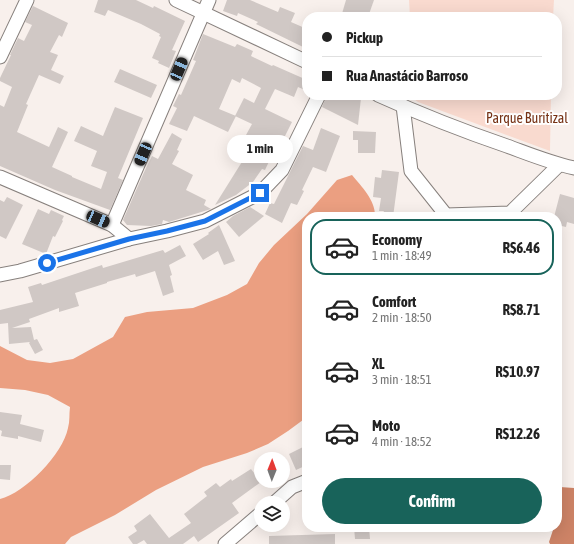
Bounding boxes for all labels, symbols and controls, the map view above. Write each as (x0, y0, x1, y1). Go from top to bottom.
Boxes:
text: Pickup (346, 29, 383, 46)
car (169, 56, 189, 82)
text: Rua Anastácio Barroso (346, 67, 468, 84)
park label: Parque Buritizal (486, 110, 568, 126)
callout: 1 min (227, 135, 293, 163)
car (133, 141, 153, 167)
text: 1 min (247, 141, 273, 156)
route end (251, 184, 269, 202)
car (85, 209, 111, 229)
icon: car (324, 229, 360, 265)
text: Economy (372, 231, 422, 248)
text: R$6.46 (502, 239, 540, 256)
text: 1 min · 18:49 (372, 248, 432, 263)
route start (38, 254, 56, 272)
icon: car (324, 291, 360, 327)
text: Comfort (372, 293, 416, 310)
text: R$8.71 (502, 301, 540, 318)
text: 2 min · 18:50 (372, 310, 432, 325)
icon: car (324, 353, 360, 389)
text: XL (372, 355, 385, 372)
text: R$10.97 (495, 363, 540, 380)
text: 3 min · 18:51 (372, 372, 432, 387)
icon: car (324, 415, 360, 451)
text: Moto (372, 417, 400, 434)
text: R$12.26 (495, 425, 540, 442)
text: 4 min · 18:52 (372, 434, 432, 449)
north arrow (254, 452, 290, 488)
map controls (254, 452, 290, 532)
button: Confirm (322, 478, 542, 524)
button: layers (254, 496, 290, 532)

